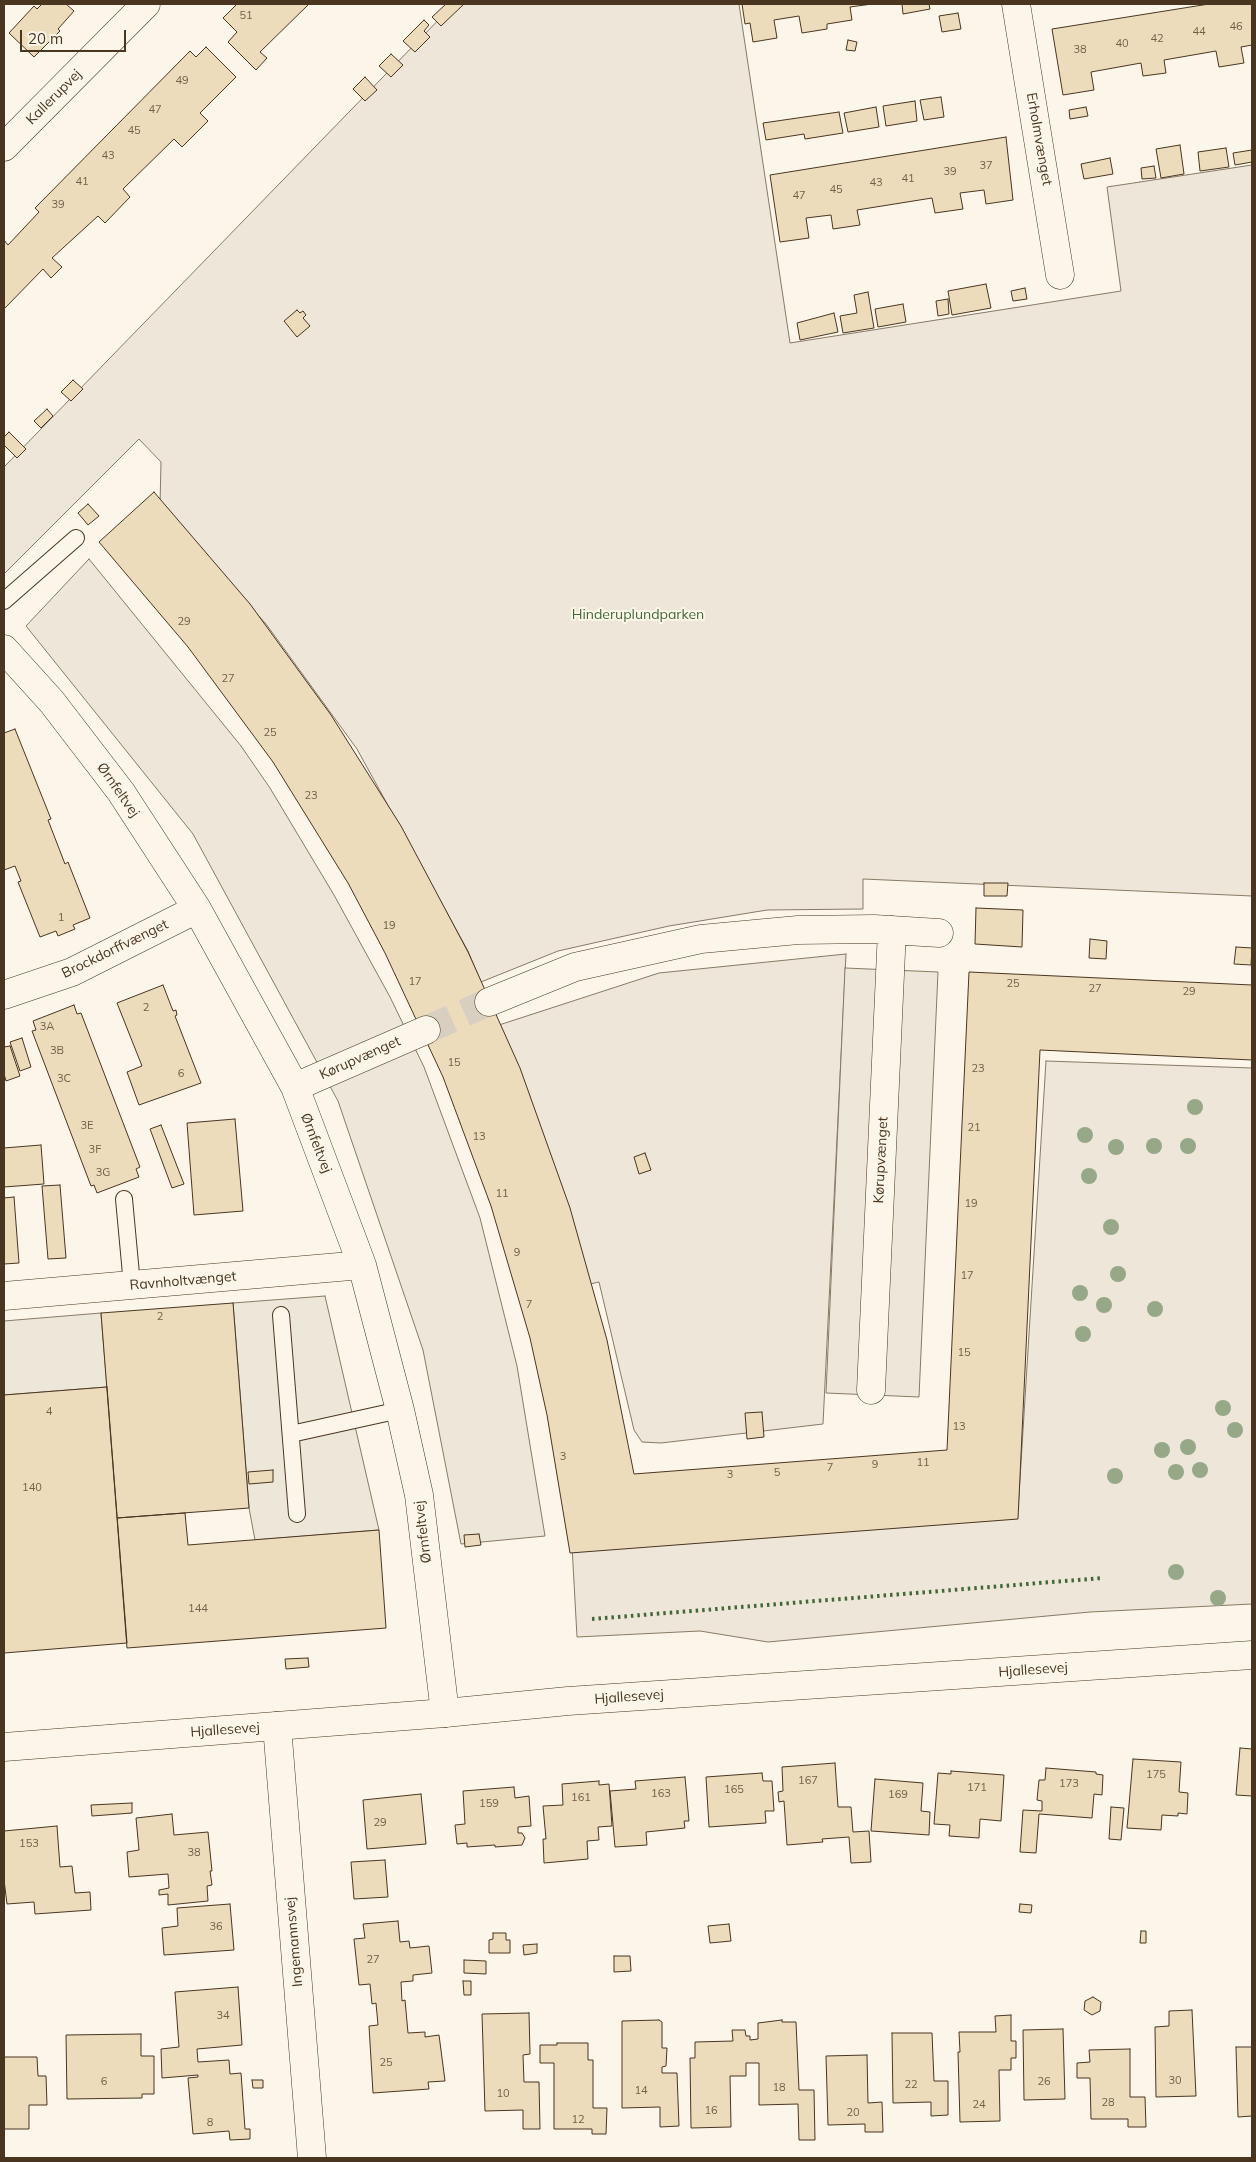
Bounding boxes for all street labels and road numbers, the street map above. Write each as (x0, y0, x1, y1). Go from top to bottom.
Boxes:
street label: Kallerupvej (23, 66, 85, 128)
street label: Erholmvænget (1023, 91, 1055, 187)
street label: Ørnfeltvej (93, 759, 143, 821)
street label: Brockdorffvænget (59, 916, 171, 982)
street label: Kørupvænget (317, 1033, 403, 1083)
street label: Ørnfeltvej (297, 1111, 335, 1175)
street label: Kørupvænget (870, 1116, 892, 1204)
street label: Ravnholtvænget (129, 1268, 237, 1294)
street label: Ørnfeltvej (411, 1500, 435, 1564)
street label: Hjallesevej (998, 1659, 1068, 1681)
street label: Hjallesevej (594, 1686, 664, 1708)
street label: Hjallesevej (190, 1719, 260, 1741)
street label: Ingemannsvej (282, 1896, 306, 1988)

